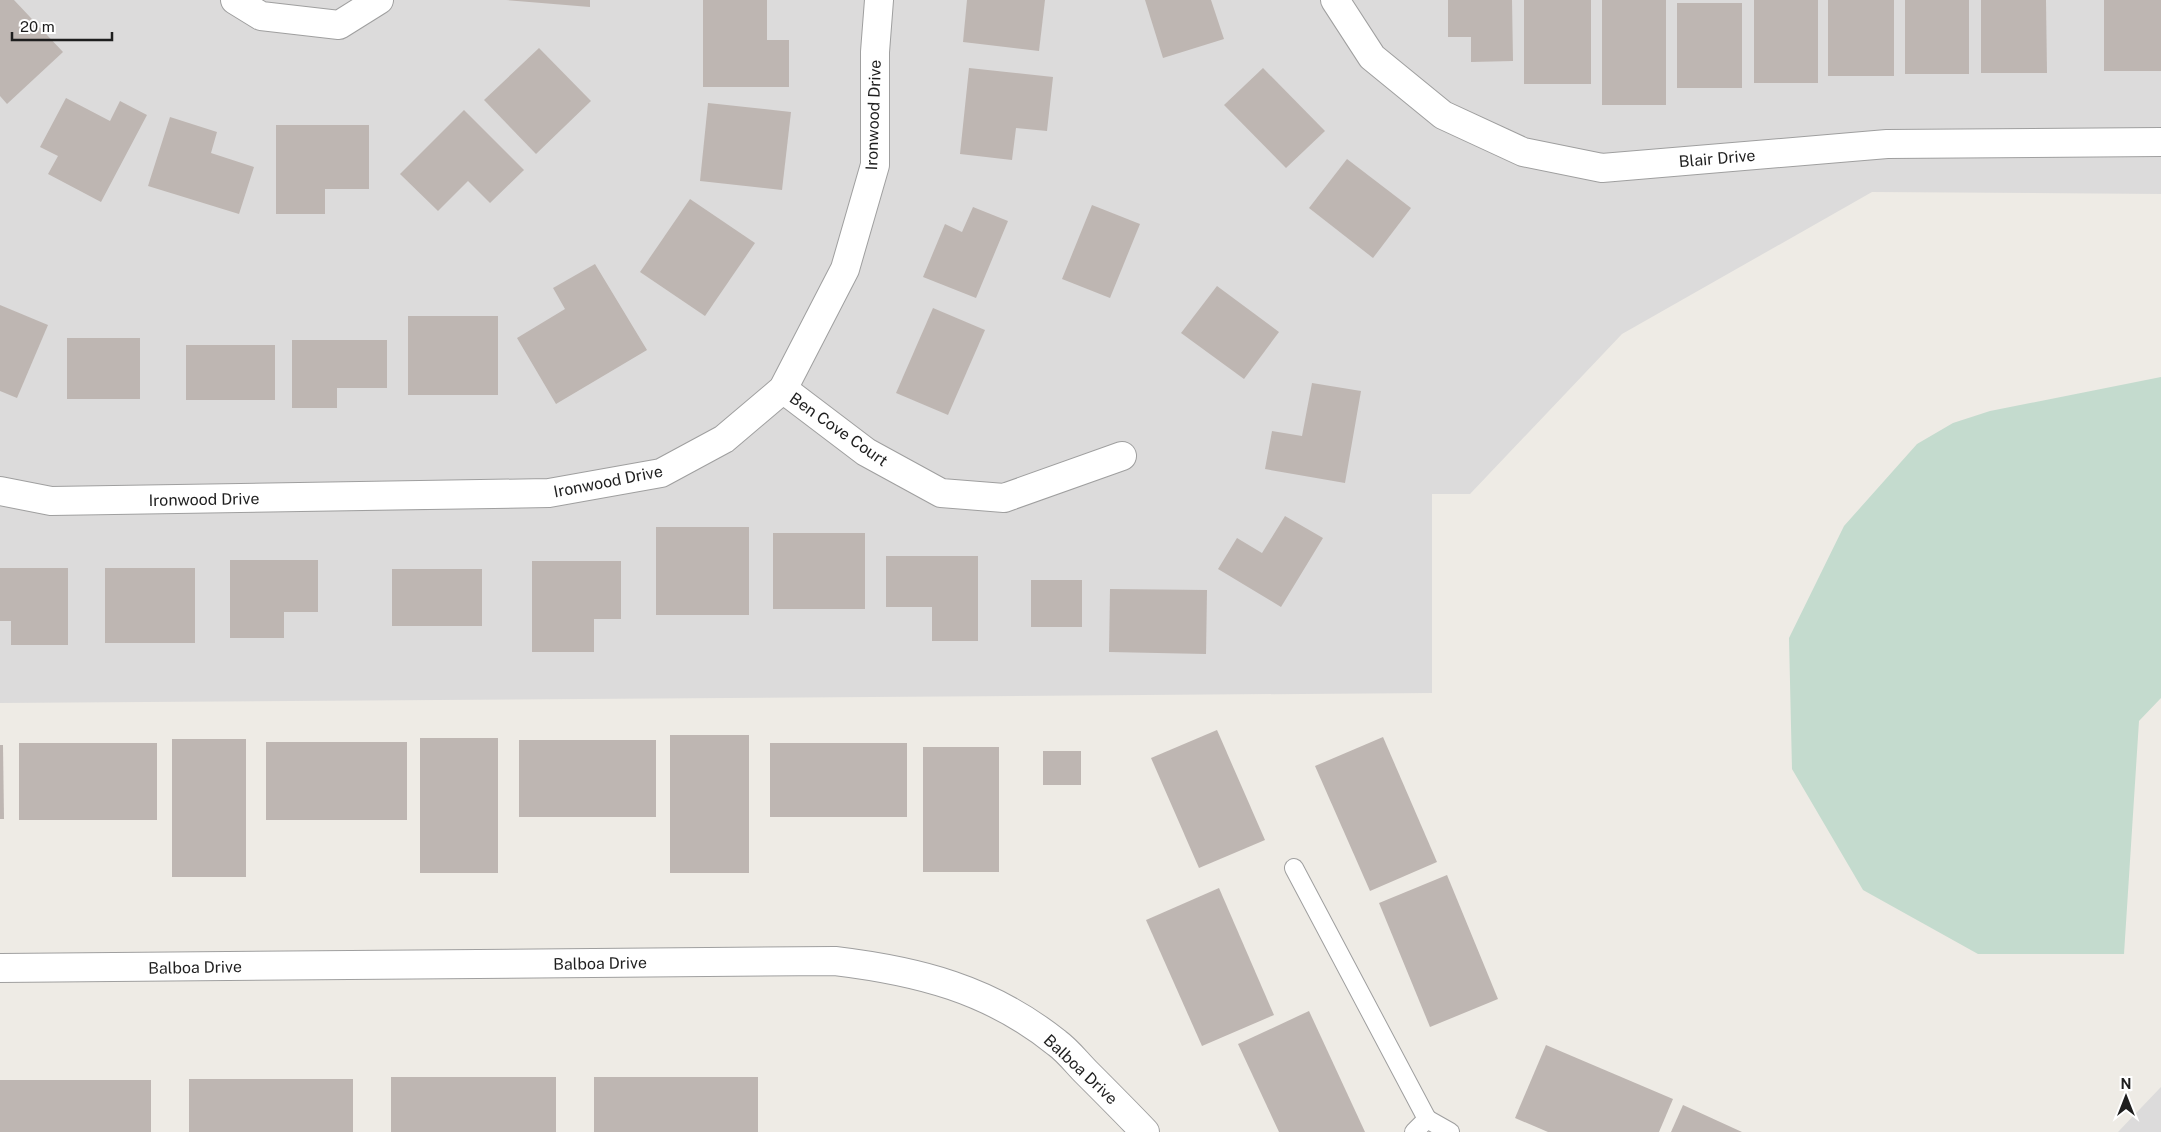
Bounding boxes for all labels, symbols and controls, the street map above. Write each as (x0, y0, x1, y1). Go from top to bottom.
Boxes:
scale bar (12, 10, 112, 42)
text: 20 m (20, 18, 55, 35)
street label: Ironwood Drive (862, 59, 885, 171)
street label: Blair Drive (1678, 146, 1756, 171)
street label: Ben Cove Court (786, 389, 891, 470)
street label: Ironwood Drive (552, 462, 664, 501)
street label: Ironwood Drive (148, 489, 260, 510)
street label: Balboa Drive (553, 953, 647, 974)
street label: Balboa Drive (148, 957, 242, 978)
street label: Balboa Drive (1040, 1030, 1121, 1108)
north arrow (2101, 1072, 2151, 1122)
text: N (2121, 1076, 2131, 1092)

